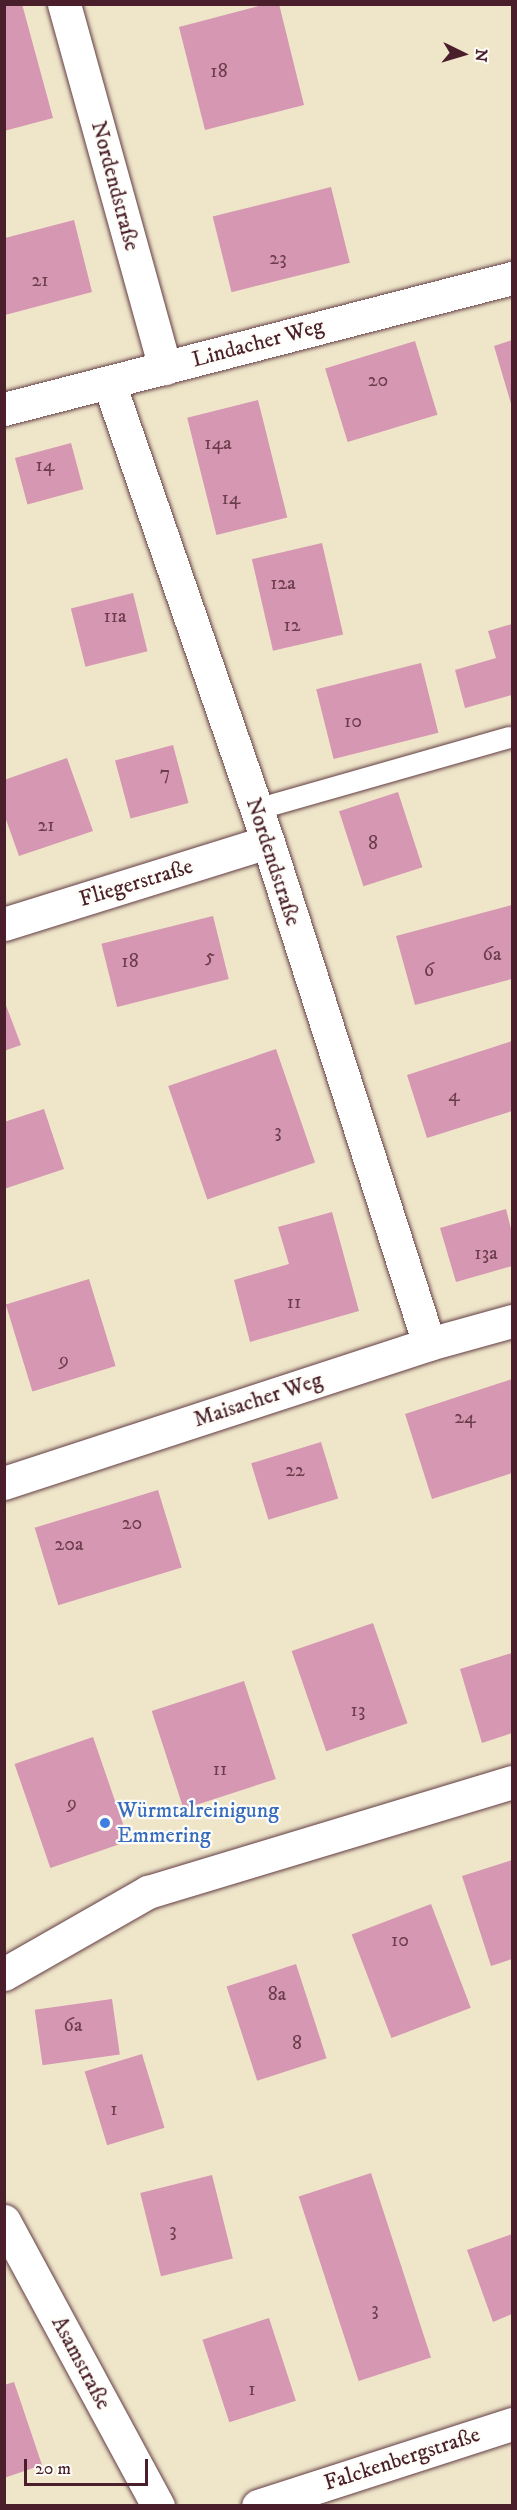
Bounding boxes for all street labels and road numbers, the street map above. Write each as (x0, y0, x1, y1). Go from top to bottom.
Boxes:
street label: Nordendstraße (85, 118, 145, 254)
street label: Lindacher Weg (189, 313, 327, 373)
street label: Nordendstraße (240, 795, 306, 929)
street label: Fliegerstraße (76, 853, 196, 913)
street label: Maisacher Weg (190, 1367, 326, 1433)
street label: Asamstraße (46, 2312, 116, 2414)
street label: Falckenbergstraße (321, 2421, 483, 2497)

